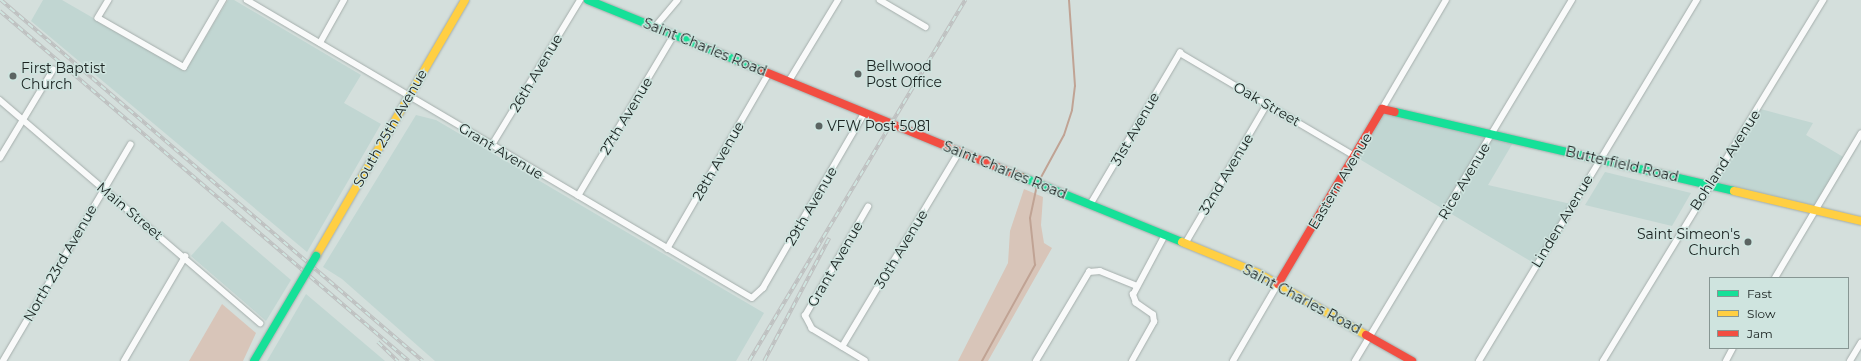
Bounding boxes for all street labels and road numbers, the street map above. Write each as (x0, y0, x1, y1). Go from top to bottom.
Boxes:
street label: Saint Charles Road (641, 14, 769, 80)
street label: 26th Avenue (506, 31, 566, 115)
street label: South 25th Avenue (349, 66, 431, 190)
street label: 27th Avenue (596, 74, 656, 158)
street label: Oak Street (1231, 78, 1303, 130)
street label: 31st Avenue (1107, 89, 1163, 169)
street label: Bohland Avenue (1686, 107, 1764, 213)
street label: 28th Avenue (689, 118, 747, 204)
street label: Grant Avenue (456, 119, 546, 183)
street label: Eastern Avenue (1305, 130, 1375, 232)
street label: 32nd Avenue (1195, 131, 1257, 217)
street label: Saint Charles Road (941, 137, 1069, 203)
street label: Rice Avenue (1434, 140, 1494, 222)
street label: Butterfield Road (1564, 143, 1680, 185)
street label: 29th Avenue (782, 164, 840, 248)
street label: Linden Avenue (1528, 172, 1596, 270)
street label: Main Street (94, 179, 166, 243)
street label: North 23rd Avenue (20, 202, 100, 324)
street label: 30th Avenue (871, 207, 931, 291)
street label: Grant Avenue (804, 218, 866, 310)
street label: Saint Charles Road (1240, 261, 1364, 337)

